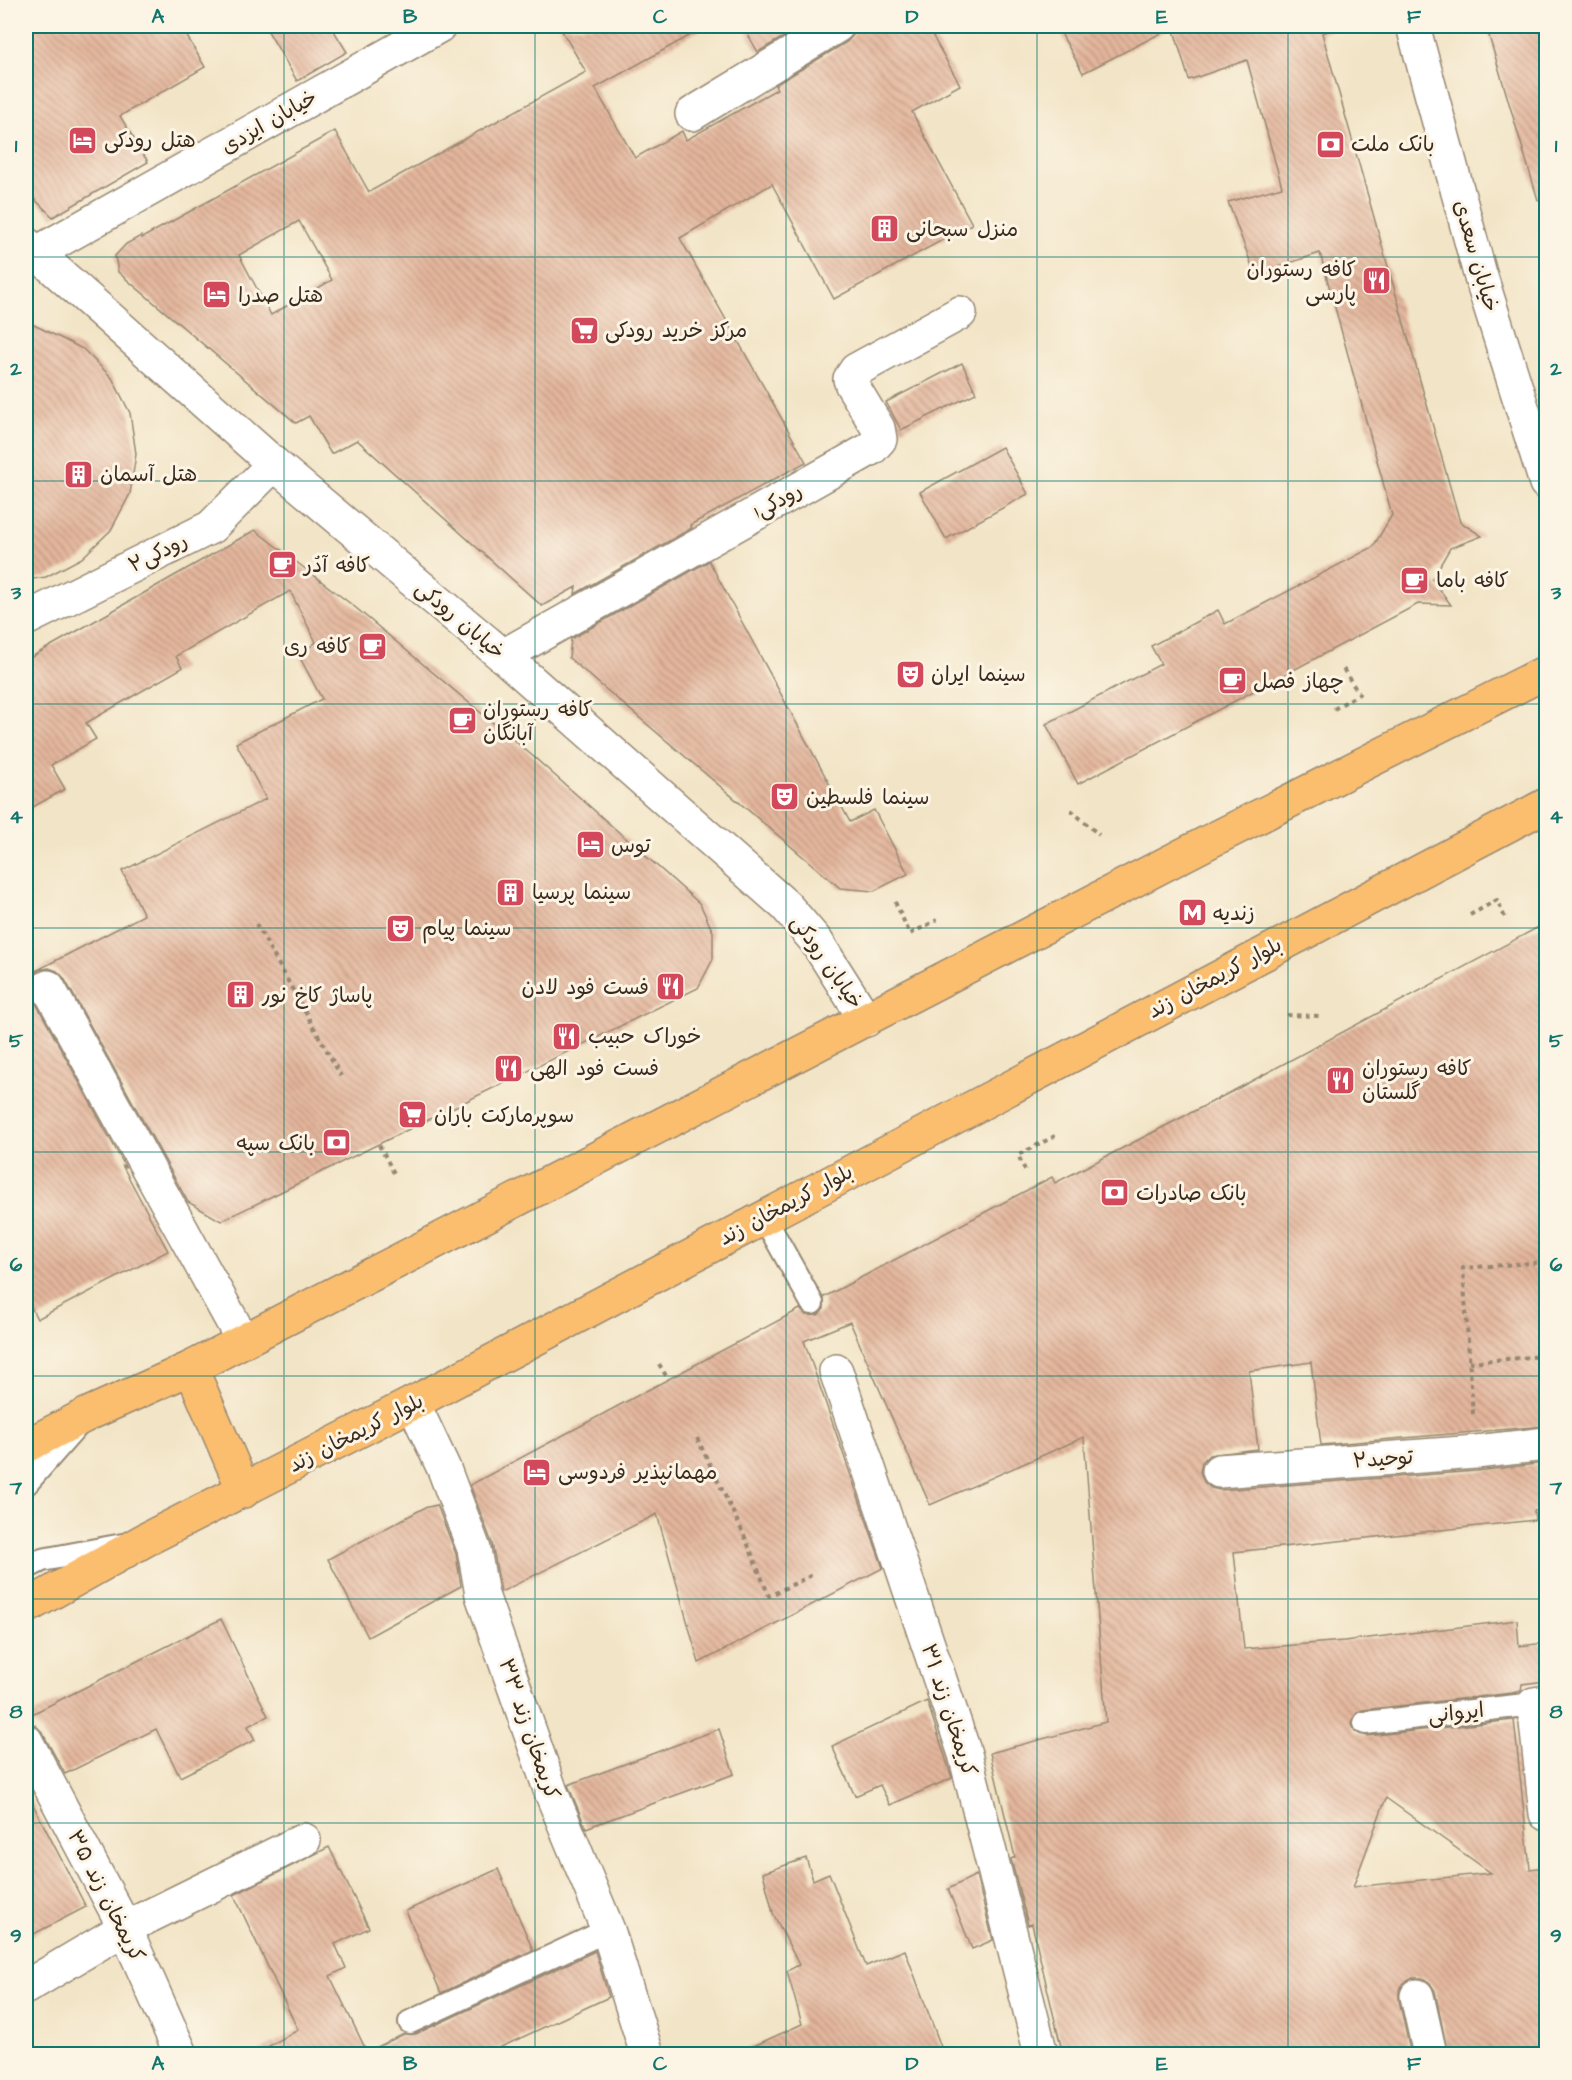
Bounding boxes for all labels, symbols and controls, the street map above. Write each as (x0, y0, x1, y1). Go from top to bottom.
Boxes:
text: A (152, 3, 165, 31)
text: B (403, 3, 418, 31)
text: C (653, 3, 668, 31)
text: D (906, 3, 919, 31)
text: E (1156, 3, 1168, 31)
text: F (1407, 3, 1422, 31)
street label: خیابان ایزدی (216, 83, 322, 161)
hotel icon: هتل رودکی (67, 124, 99, 156)
place label: هتل رودکی (104, 126, 196, 155)
bank icon: بانک ملت (1314, 128, 1346, 160)
place label: بانک ملت (1351, 130, 1435, 159)
text: 1 (15, 132, 18, 160)
text: 1 (1555, 132, 1558, 160)
street label: خیابان سعدی (1446, 197, 1506, 315)
building icon: منزل سبحانی (869, 213, 901, 245)
place label: منزل سبحانی (906, 215, 1018, 244)
place label: کافه رستوران پارسی (1246, 255, 1356, 308)
restaurant icon: کافه رستوران پارسی (1361, 265, 1393, 297)
hotel icon: هتل صدرا (201, 279, 233, 311)
place label: هتل صدرا (238, 281, 323, 310)
supermarket icon: مرکز خرید رودکی (568, 314, 600, 346)
place label: مرکز خرید رودکی (605, 316, 747, 345)
text: 2 (9, 355, 22, 383)
text: 2 (1549, 355, 1562, 383)
building icon: هتل آسمان (63, 458, 95, 490)
place label: هتل آسمان (100, 460, 197, 489)
street label: 1رودکی (749, 476, 807, 526)
street label: رودکی۲ (124, 526, 192, 580)
cafe icon: كافه آدُر (267, 549, 299, 581)
place label: كافه آدُر (302, 551, 370, 580)
cafe icon: کافه باما (1399, 564, 1431, 596)
place label: کافه باما (1436, 566, 1509, 595)
street label: خیابان رودکی (409, 574, 511, 666)
text: 3 (10, 579, 22, 607)
text: 3 (1550, 579, 1562, 607)
cafe icon: کافه ری (356, 630, 388, 662)
place label: کافه ری (284, 632, 351, 661)
theatre icon: سینما ایران (894, 658, 926, 690)
place label: سینما ایران (931, 660, 1026, 689)
cafe icon: چهاز فصل (1216, 665, 1248, 697)
place label: چهاز فصل (1253, 667, 1344, 696)
place label: کافه رستوران آبانگان (483, 695, 593, 748)
cafe icon: کافه رستوران آبانگان (446, 705, 478, 737)
theatre icon: سینما فلسطین (769, 781, 801, 813)
place label: سینما فلسطین (806, 783, 930, 812)
text: 4 (9, 803, 23, 831)
text: 4 (1549, 803, 1563, 831)
hotel icon: توس (574, 829, 606, 861)
place label: توس (611, 831, 652, 860)
building icon: سینما پرسیا (495, 876, 527, 908)
place label: سینما پرسیا (532, 878, 631, 907)
metro station icon: زندیه (1176, 897, 1208, 929)
place label: زندیه (1213, 899, 1255, 928)
street label: خیابان رودکی (784, 909, 870, 1015)
theatre icon: سینما پیام (385, 912, 417, 944)
place label: سینما پیام (422, 914, 511, 944)
street label: بلوار کریمخان زند (1143, 930, 1287, 1026)
restaurant icon: فست فود لادن (654, 971, 686, 1003)
place label: فست فود لادن (522, 973, 649, 1002)
building icon: پاساژ کاخ نور (225, 979, 257, 1011)
place label: پاساژ کاخ نور (261, 981, 373, 1010)
restaurant icon: خوراک حبیب (551, 1020, 583, 1052)
place label: خوراک حبیب (588, 1022, 701, 1051)
text: 5 (9, 1027, 24, 1055)
text: 5 (1549, 1027, 1564, 1055)
restaurant icon: فست فود الهی (493, 1052, 525, 1084)
place label: فست فود الهی (530, 1054, 659, 1083)
place label: کافه رستوران گلستان (1362, 1054, 1472, 1107)
restaurant icon: کافه رستوران گلستان (1325, 1064, 1357, 1096)
supermarket icon: سوپرمارکت باران (397, 1099, 429, 1131)
place label: سوپرمارکت باران (434, 1101, 574, 1130)
bank icon: بانک سپه (320, 1127, 352, 1159)
place label: بانک سپه (236, 1129, 315, 1158)
street label: بلوار کریمخان زند (714, 1157, 858, 1253)
bank icon: بانک صادرات (1099, 1177, 1131, 1209)
place label: بانک صادرات (1136, 1179, 1247, 1208)
text: 6 (10, 1251, 23, 1279)
text: 6 (1550, 1251, 1563, 1279)
street label: بلوار کریمخان زند (283, 1386, 429, 1480)
street label: توحید۲ (1352, 1442, 1415, 1476)
hotel icon: مهمانپذیر فردوسی (521, 1456, 553, 1488)
place label: مهمانپذیر فردوسی (558, 1458, 717, 1487)
text: 7 (9, 1474, 23, 1502)
text: 7 (1549, 1474, 1563, 1502)
street label: کریمخان زند ۳۱ (914, 1640, 984, 1780)
street label: کریمخان زند ۳۳ (491, 1655, 567, 1803)
street label: ایروانی (1427, 1696, 1485, 1730)
text: 8 (10, 1698, 23, 1726)
text: 8 (1550, 1698, 1563, 1726)
street label: کریمخان زند ۳۵ (60, 1825, 152, 1967)
text: 9 (10, 1922, 22, 1950)
text: 9 (1550, 1922, 1562, 1950)
text: A (152, 2050, 165, 2078)
text: B (403, 2050, 418, 2078)
text: C (653, 2050, 668, 2078)
text: D (906, 2050, 919, 2078)
text: E (1156, 2050, 1168, 2078)
text: F (1407, 2050, 1422, 2078)

